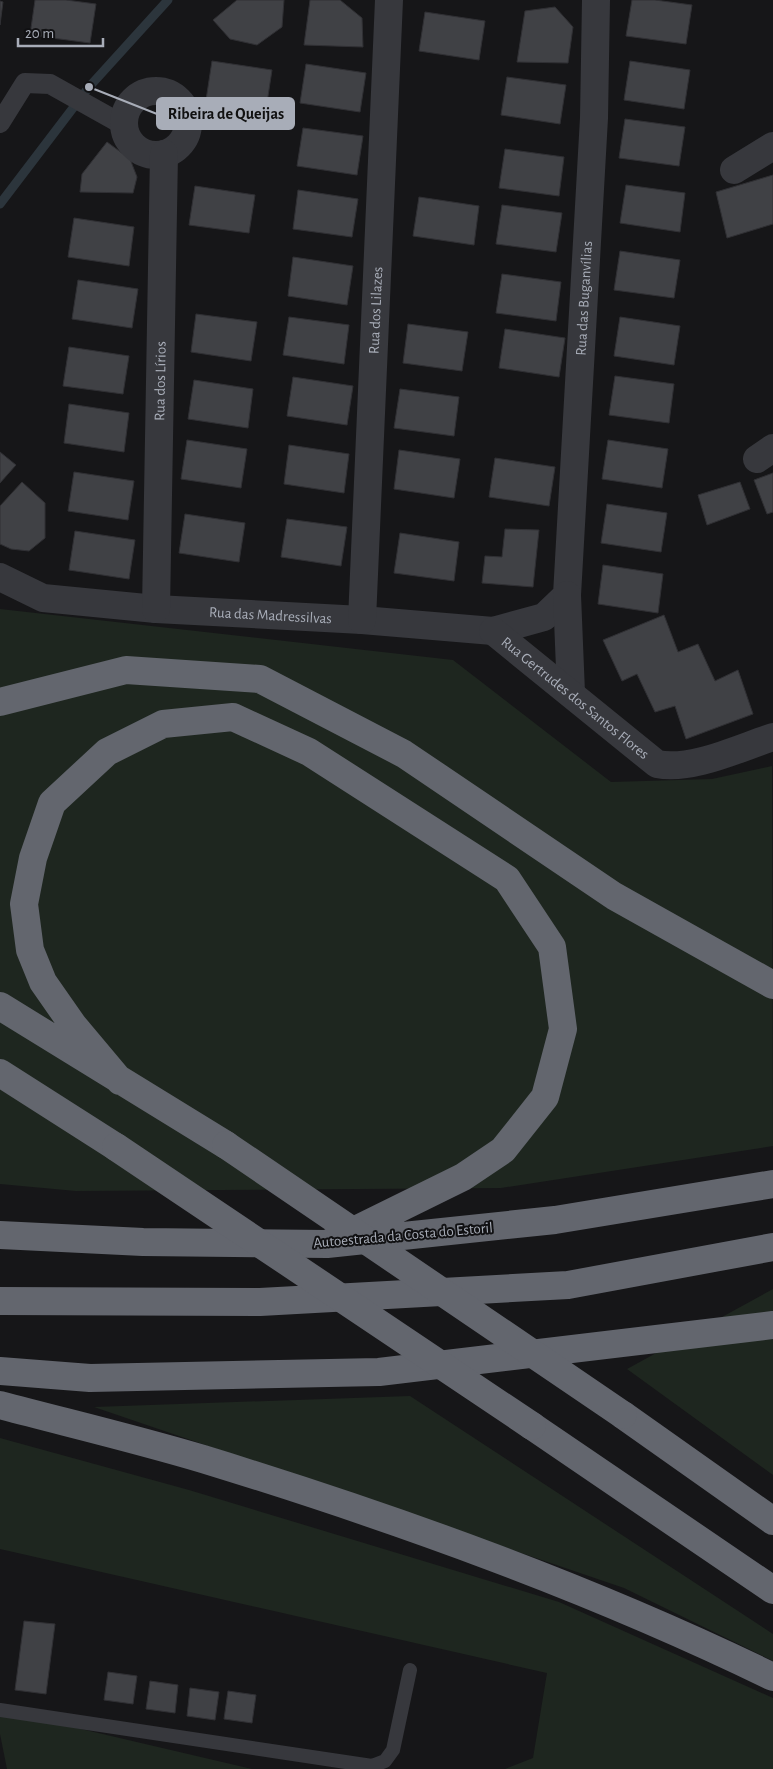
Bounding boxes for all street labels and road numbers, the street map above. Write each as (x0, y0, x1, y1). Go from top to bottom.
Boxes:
street label: Rua das Buganvílias (574, 241, 595, 356)
street label: Rua dos Lilazes (367, 266, 385, 354)
street label: Rua dos Lírios (152, 341, 169, 421)
street label: Rua das Madressilvas (209, 605, 332, 626)
street label: Rua Gertrudes dos Santos Flores (498, 634, 652, 762)
street label: Autoestrada da Costa do Estoril (313, 1220, 493, 1251)

